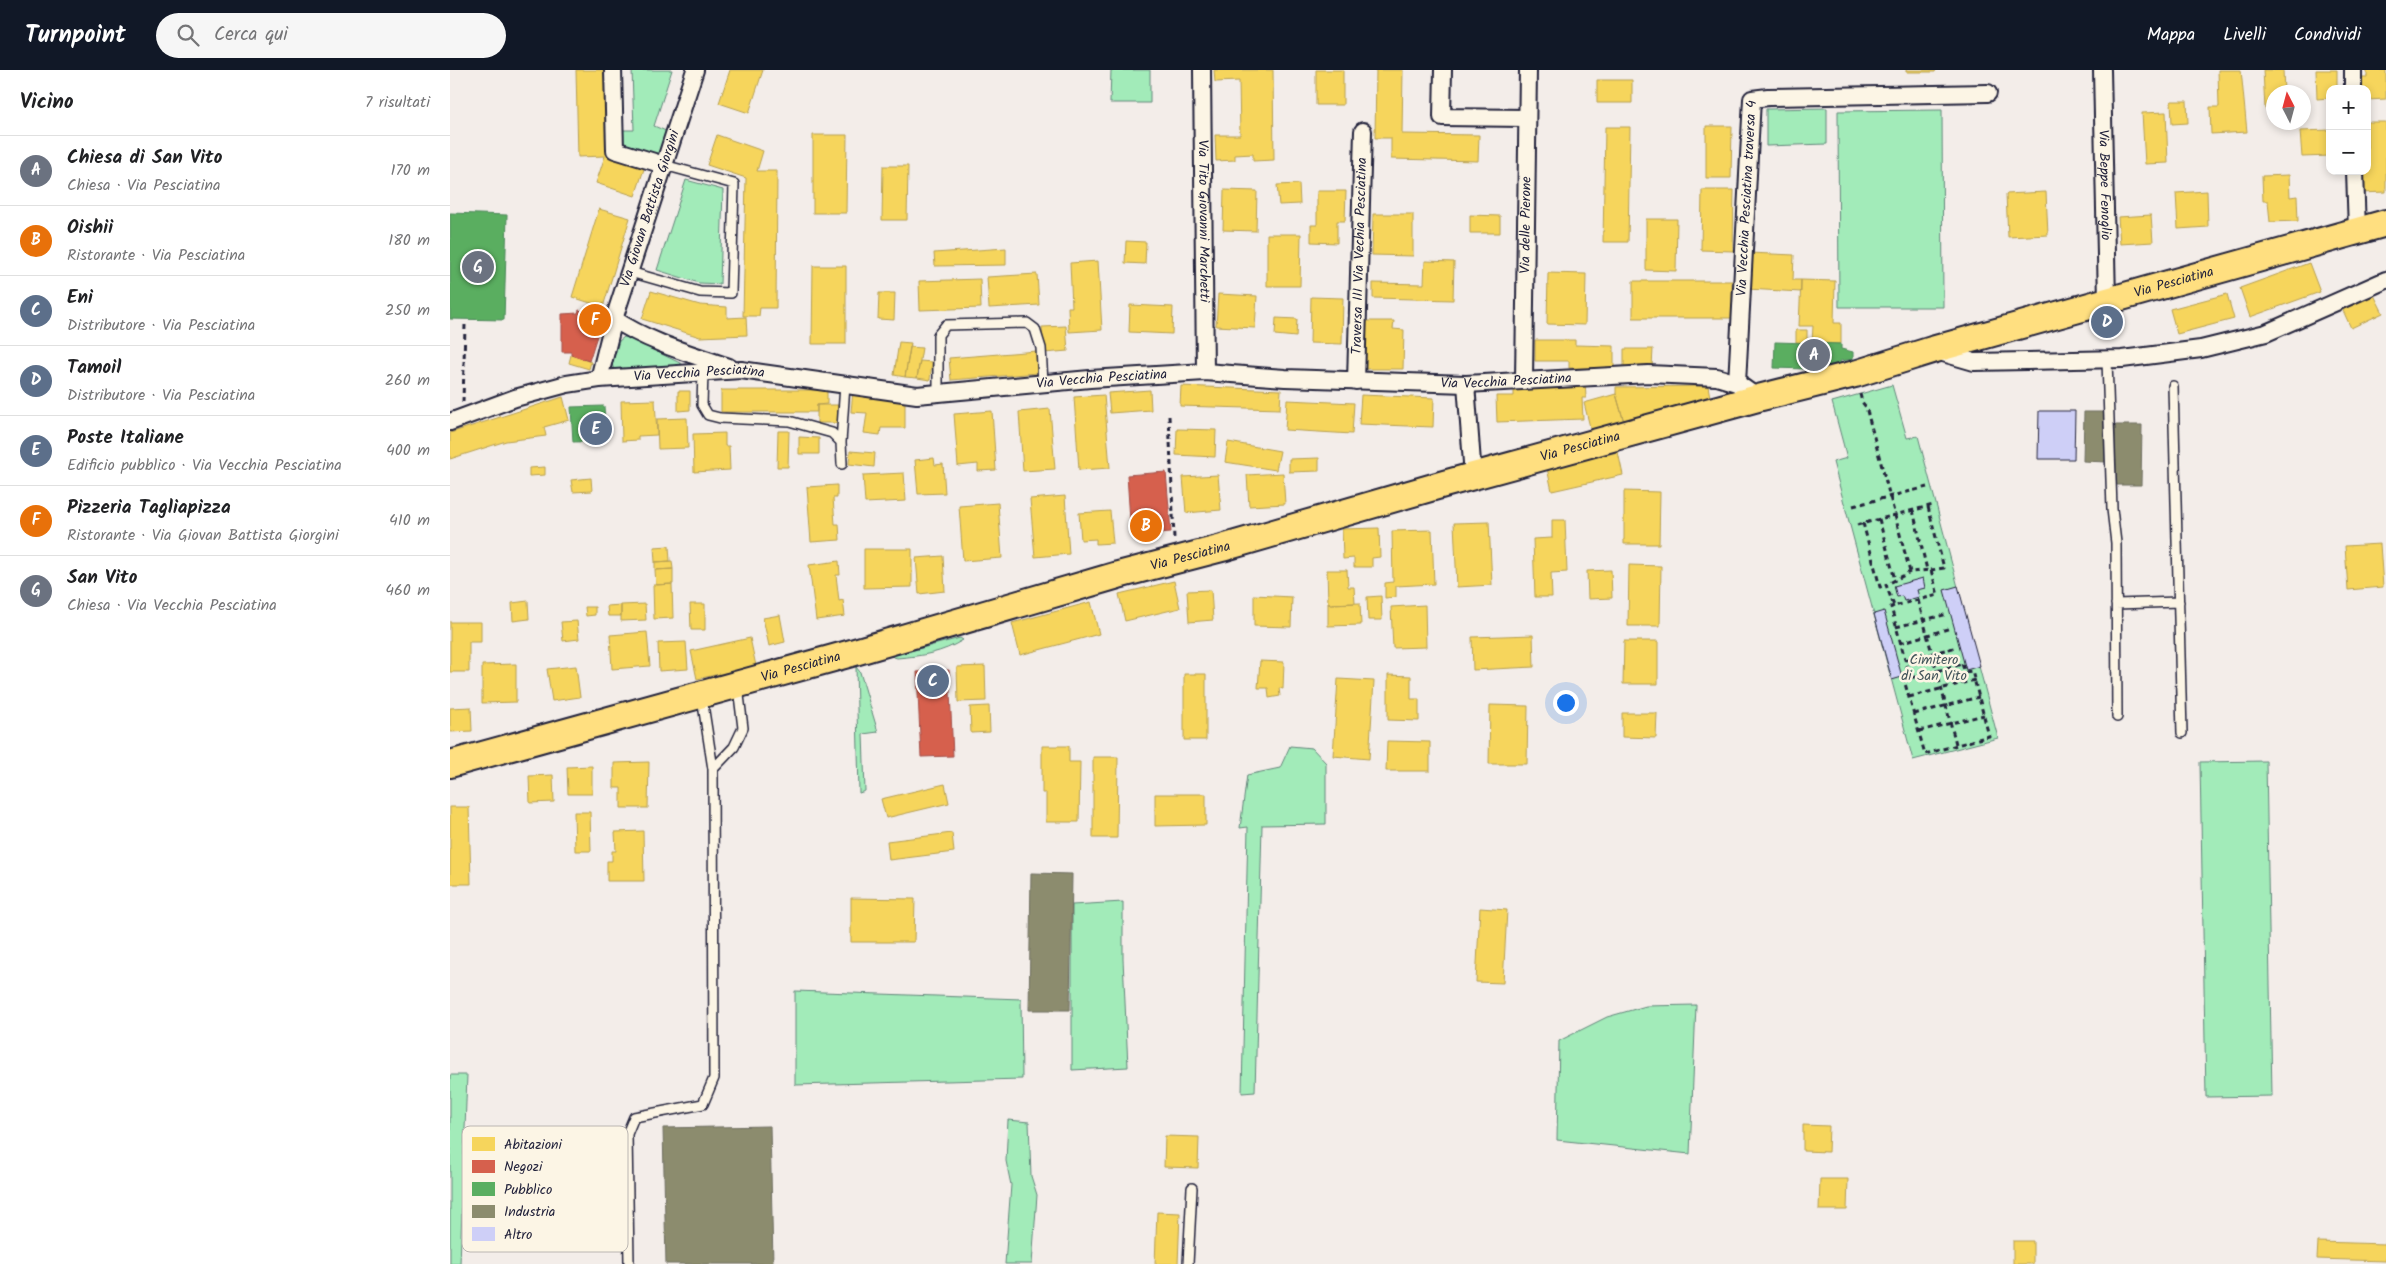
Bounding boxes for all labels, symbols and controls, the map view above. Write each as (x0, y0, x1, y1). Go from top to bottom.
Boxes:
search box (156, 13, 506, 58)
text: Turnpoint (25, 16, 126, 55)
text: Cerca qui (214, 20, 288, 50)
icon: search (174, 21, 202, 49)
text: Mappa (2147, 21, 2195, 50)
text: Livelli (2223, 21, 2266, 50)
text: Condividi (2294, 21, 2361, 50)
north arrow (2266, 85, 2311, 130)
map controls (2326, 85, 2371, 175)
button: + (2326, 85, 2371, 130)
text: Vicino (20, 86, 74, 119)
text: 7 risultati (365, 90, 430, 115)
street label: Via Vecchia Pesciatina traversa 4 (1731, 99, 1763, 297)
street label: Via Giovan Battista Giorgini (614, 127, 686, 290)
street label: Via Beppe Fenoglio (2092, 129, 2117, 241)
button: − (2326, 130, 2371, 175)
street label: Via Tito Giovanni Marchetti (1192, 140, 1215, 303)
text: Chiesa di San Vito (67, 143, 222, 173)
street label: Traversa III Via Vechia Pesciatina (1346, 157, 1373, 355)
text: A (31, 158, 41, 183)
text: 170 m (390, 158, 430, 183)
text: Chiesa · Via Pesciatina (67, 173, 221, 198)
street label: Via delle Pierone (1514, 176, 1538, 274)
text: Oishii (67, 213, 113, 243)
text: B (31, 228, 41, 253)
text: 180 m (388, 228, 430, 253)
text: Ristorante · Via Pesciatina (67, 243, 245, 268)
pin: G (462, 248, 494, 286)
street label: Via Pesciatina (2131, 261, 2216, 304)
text: Eni (67, 283, 93, 313)
text: C (31, 298, 41, 323)
text: 250 m (385, 298, 430, 323)
pin: F (579, 301, 611, 339)
pin: D (2091, 303, 2123, 341)
text: Distributore · Via Pesciatina (67, 313, 255, 338)
pin: A (1798, 336, 1830, 374)
text: Tamoil (67, 353, 121, 383)
street label: Via Vecchia Pesciatina (633, 359, 766, 388)
street label: Via Vecchia Pesciatina (1035, 363, 1168, 395)
street label: Via Vecchia Pesciatina (1440, 367, 1572, 395)
text: D (31, 368, 41, 393)
text: 260 m (385, 368, 430, 393)
text: Distributore · Via Pesciatina (67, 383, 255, 408)
pin: E (580, 410, 612, 448)
text: Poste Italiane (67, 423, 184, 453)
street label: Via Pesciatina (1538, 425, 1623, 468)
text: E (32, 438, 40, 463)
text: 400 m (386, 438, 430, 463)
text: Edificio pubblico · Via Vecchia Pesciatina (67, 453, 342, 478)
text: Pizzeria Tagliapizza (67, 493, 231, 523)
pin: B (1130, 507, 1162, 545)
text: F (32, 508, 40, 533)
text: 410 m (389, 508, 430, 533)
text: Ristorante · Via Giovan Battista Giorgini (67, 523, 339, 548)
street label: Via Pesciatina (1148, 535, 1233, 577)
text: San Vito (67, 563, 137, 593)
text: G (31, 578, 41, 603)
text: 460 m (385, 578, 430, 603)
text: Chiesa · Via Vecchia Pesciatina (67, 593, 277, 618)
street label: Via Pesciatina (758, 646, 843, 689)
park label: Cimitero di San Vito (1901, 649, 1967, 687)
pin: C (917, 662, 949, 700)
your location (1553, 690, 1579, 716)
legend (462, 1126, 628, 1252)
text: Abitazioni (504, 1134, 562, 1156)
text: Negozi (504, 1156, 543, 1178)
text: Pubblico (504, 1179, 552, 1201)
text: Industria (504, 1201, 555, 1223)
text: Altro (504, 1224, 532, 1246)

